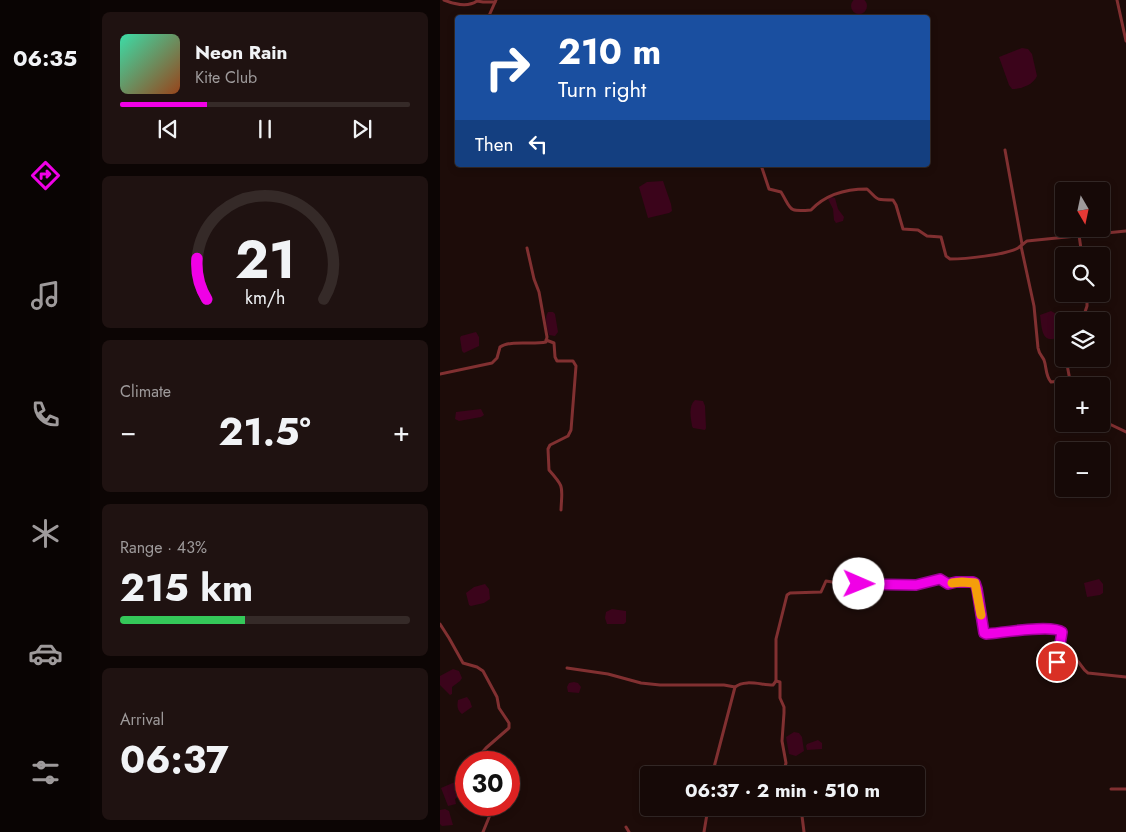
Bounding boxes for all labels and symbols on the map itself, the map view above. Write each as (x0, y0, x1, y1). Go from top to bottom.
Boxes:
north arrow (1055, 182, 1110, 238)
position arrow (832, 557, 884, 609)
pin (1036, 641, 1078, 683)
speed limit sign: 30 (455, 751, 520, 816)

